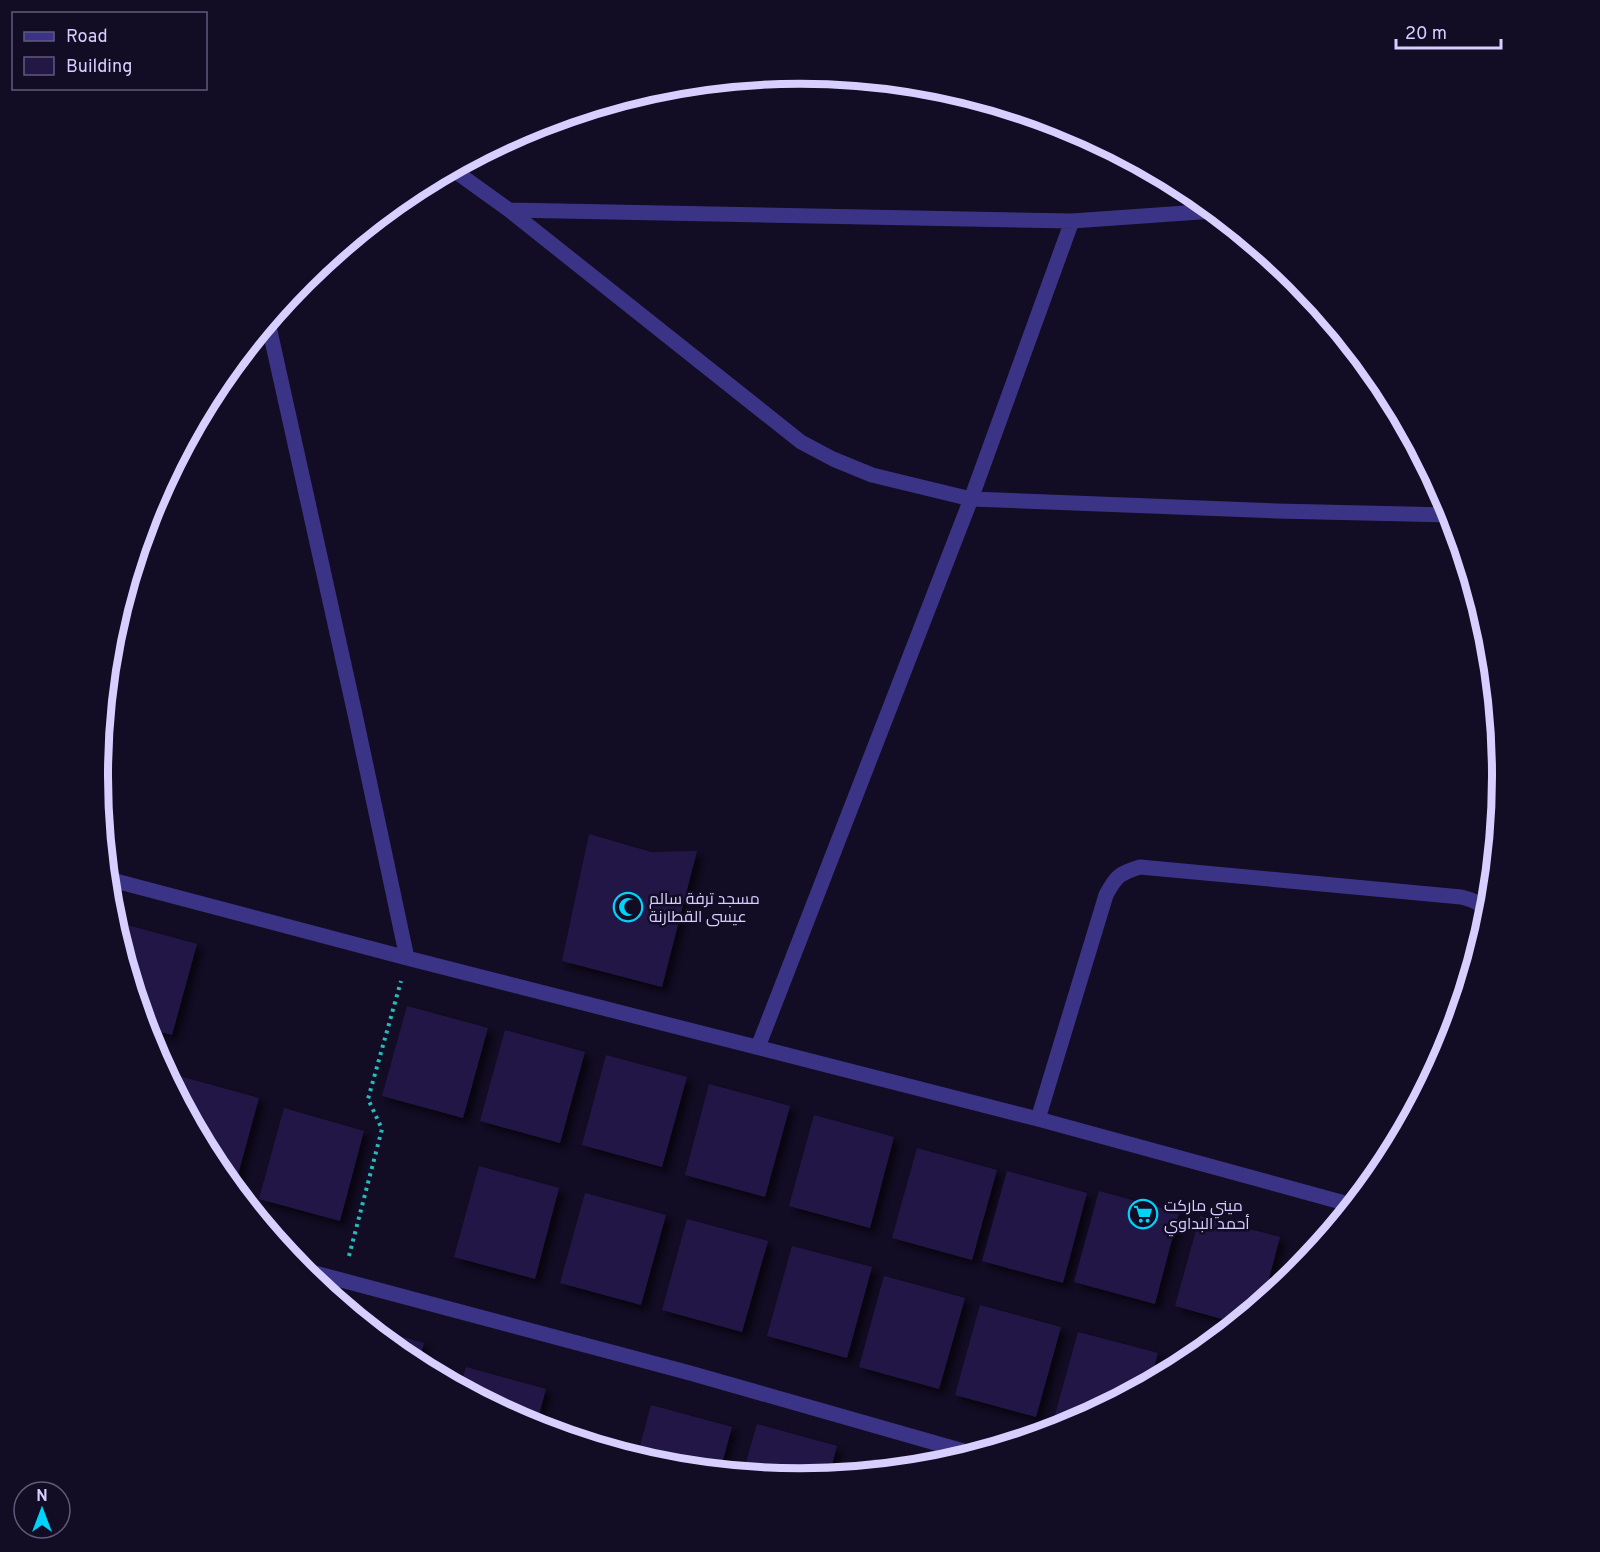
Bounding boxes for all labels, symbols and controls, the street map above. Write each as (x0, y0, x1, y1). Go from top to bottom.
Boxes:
legend (12, 12, 207, 90)
scale bar (1396, 12, 1501, 50)
text: 20 m (1405, 23, 1447, 46)
text: Road (66, 26, 108, 49)
text: Building (66, 56, 132, 79)
place label: مسجد ترفة سالم عيسى القطارنة (649, 890, 760, 928)
mosque icon: مسجد ترفة سالم عيسى القطارنة (612, 891, 644, 923)
place label: ميني ماركت أحمد البداوي (1164, 1197, 1250, 1237)
supermarket icon: ميني ماركت أحمد البداوي (1127, 1198, 1159, 1230)
north arrow (12, 1480, 72, 1540)
text: N (36, 1487, 48, 1507)

